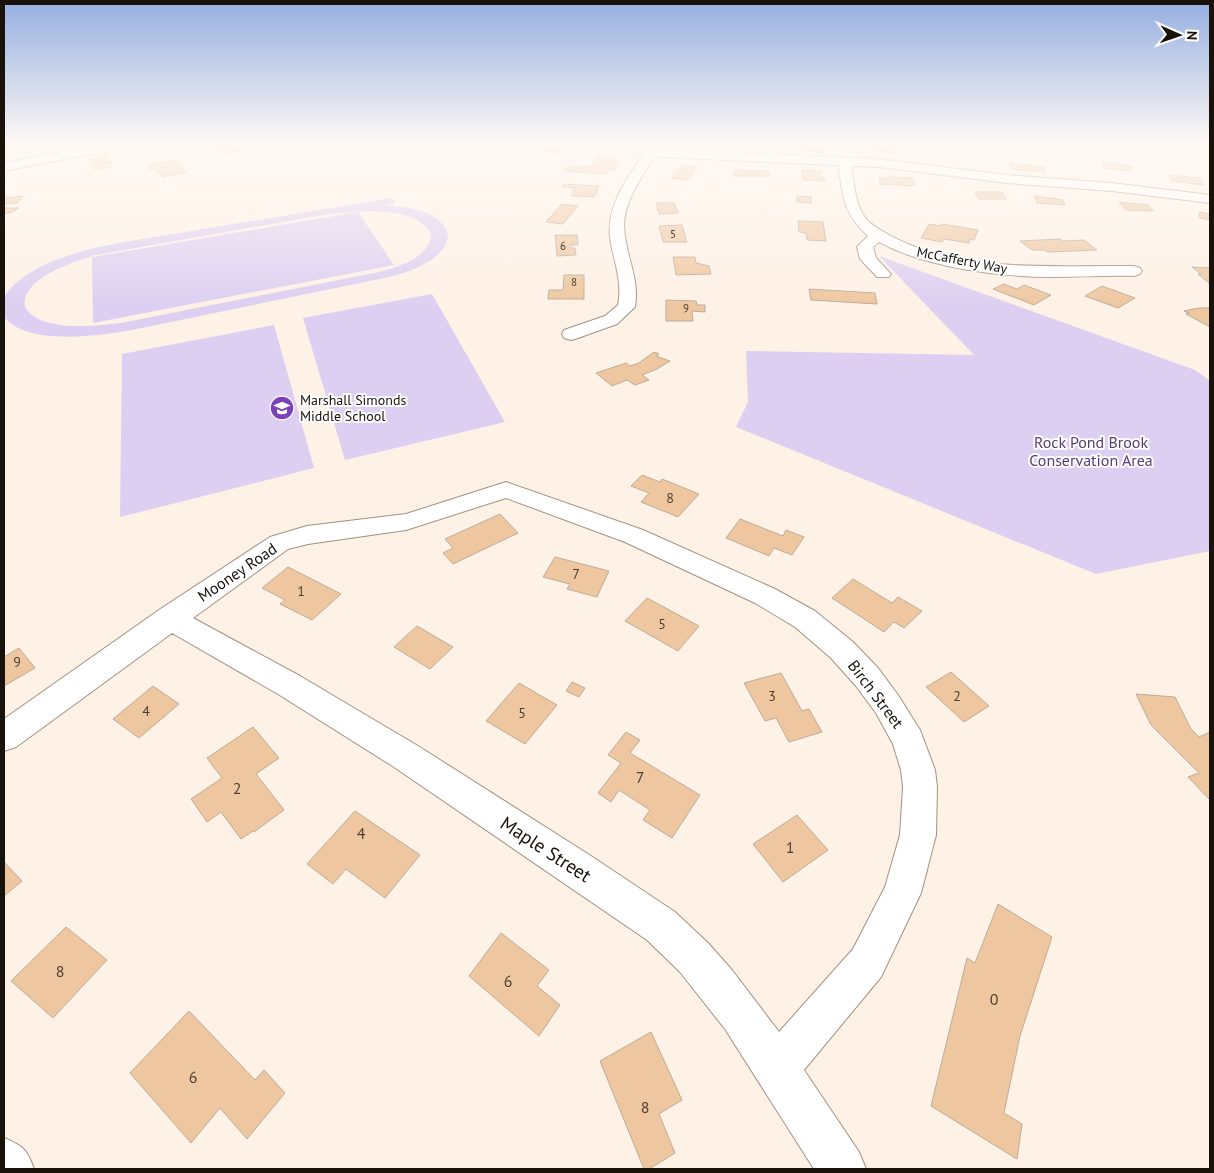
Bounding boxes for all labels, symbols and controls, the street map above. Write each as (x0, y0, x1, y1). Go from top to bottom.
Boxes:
north arrow (1154, 10, 1204, 60)
text: N (1183, 31, 1201, 40)
house number: 5 (670, 227, 676, 241)
house number: 6 (560, 239, 566, 253)
street label: McCafferty Way (915, 242, 1009, 278)
house number: 8 (571, 275, 577, 289)
house number: 9 (683, 301, 689, 315)
place label: Marshall Simonds Middle School (300, 391, 406, 425)
school or university icon: Marshall Simonds Middle School (269, 395, 295, 421)
park label: Rock Pond Brook Conservation Area (1029, 432, 1153, 470)
house number: 8 (666, 489, 674, 507)
street label: Mooney Road (194, 538, 280, 606)
house number: 7 (572, 565, 580, 583)
house number: 1 (297, 582, 305, 600)
house number: 5 (658, 615, 666, 633)
house number: 9 (13, 653, 21, 671)
street label: Birch Street (844, 656, 908, 732)
house number: 3 (768, 687, 776, 705)
house number: 2 (953, 687, 961, 705)
house number: 4 (142, 702, 150, 720)
house number: 5 (518, 704, 526, 722)
house number: 7 (636, 767, 644, 787)
house number: 2 (233, 778, 241, 798)
street label: Maple Street (496, 811, 596, 888)
house number: 4 (357, 823, 366, 843)
house number: 1 (786, 837, 794, 857)
house number: 8 (56, 961, 64, 981)
house number: 6 (504, 971, 512, 991)
house number: 0 (990, 989, 999, 1009)
house number: 6 (189, 1067, 197, 1087)
house number: 8 (641, 1097, 649, 1117)

